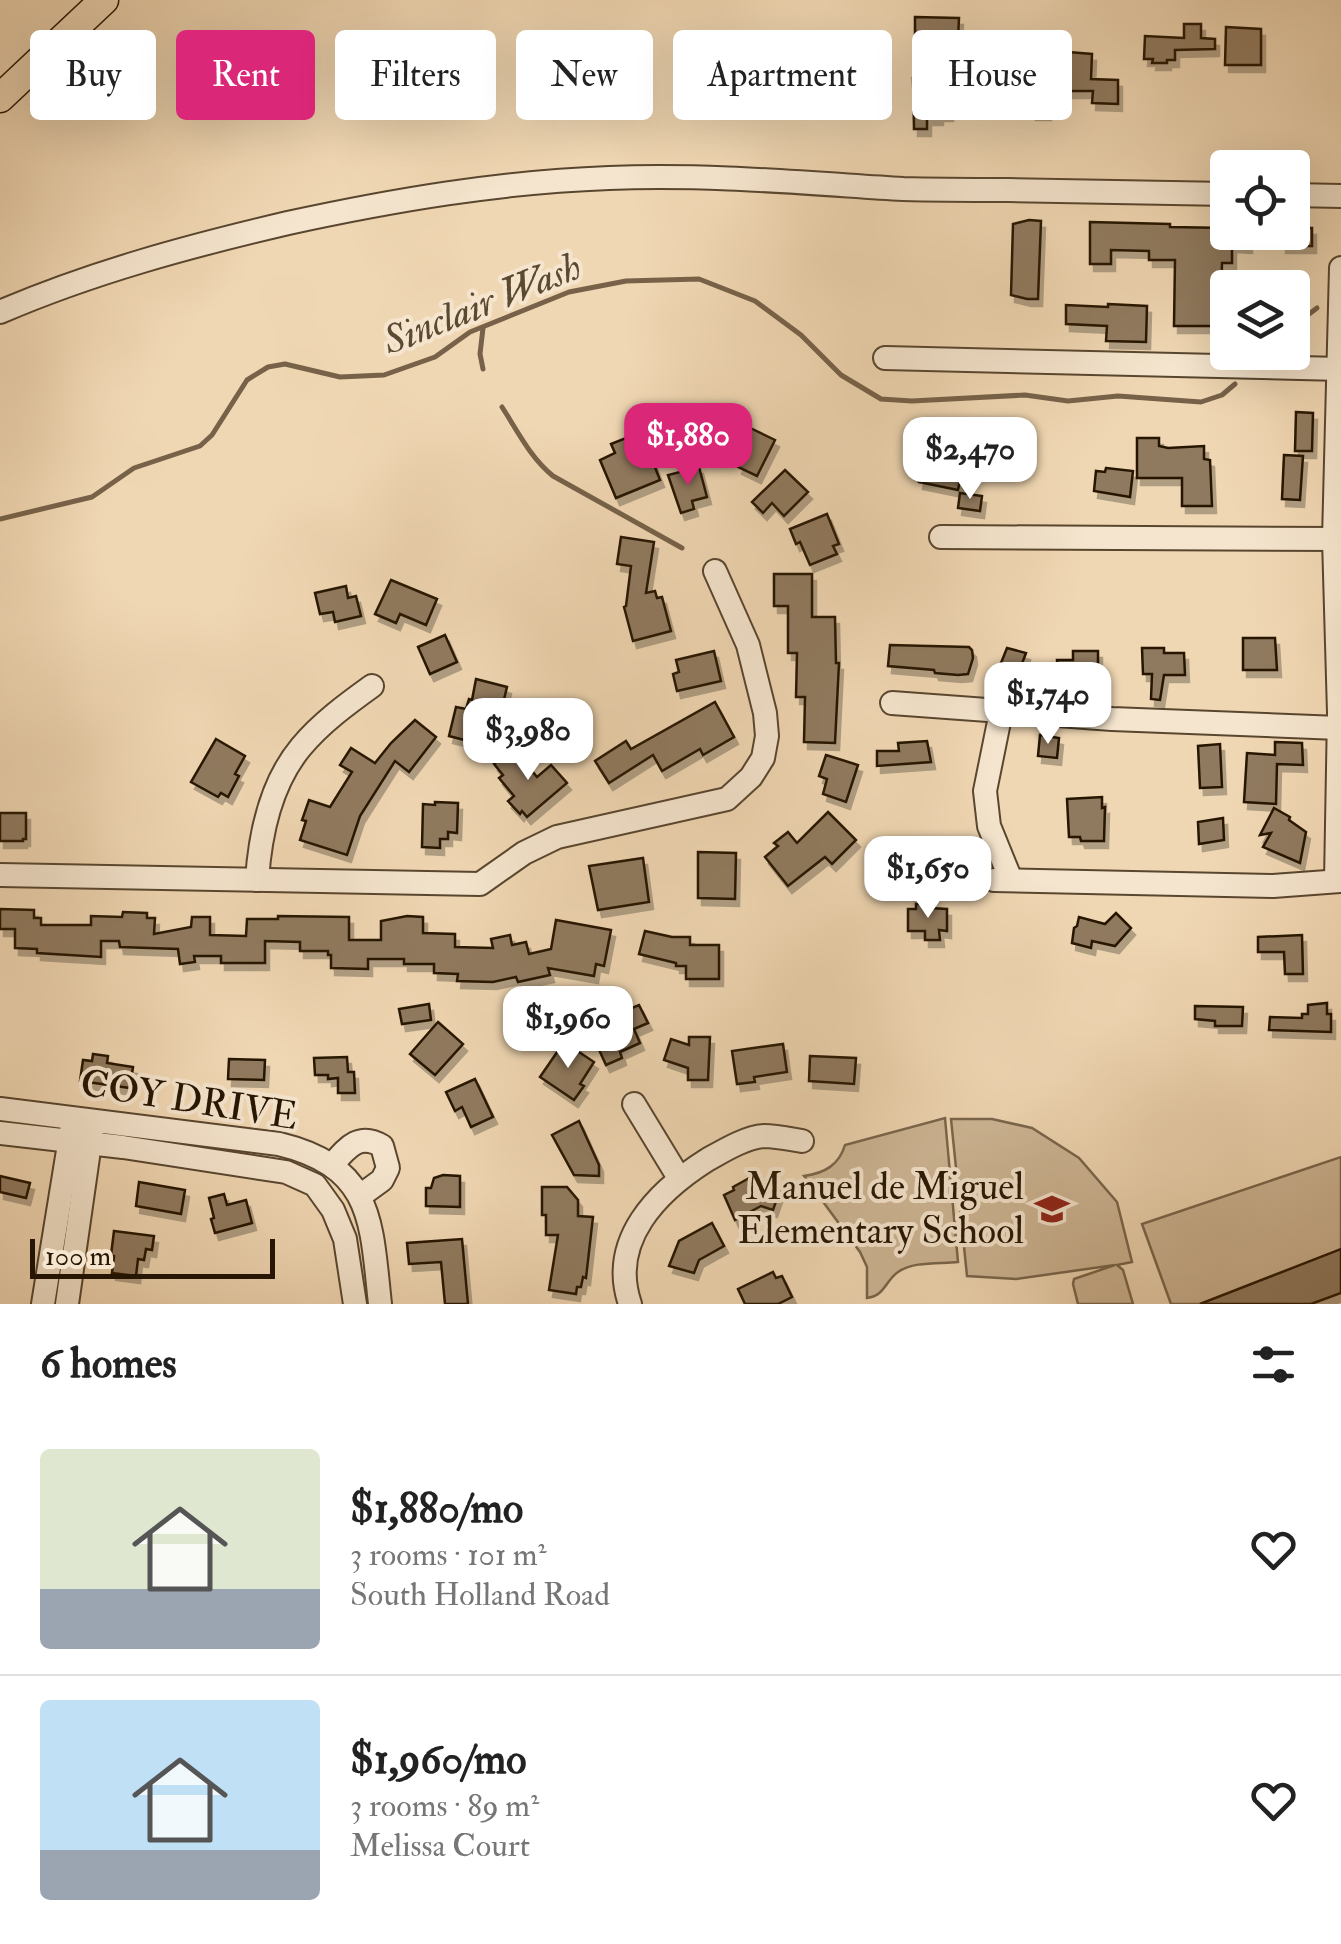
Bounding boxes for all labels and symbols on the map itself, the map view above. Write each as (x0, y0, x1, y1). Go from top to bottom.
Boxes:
water label: Sinclair Wash (374, 241, 589, 367)
pin: $1,880 (607, 403, 769, 488)
pin: $2,470 (889, 417, 1051, 502)
pin: $1,740 (967, 662, 1129, 747)
pin: $3,980 (447, 698, 609, 783)
pin: $1,650 (847, 836, 1009, 921)
pin: $1,960 (487, 986, 649, 1071)
street label: COY DRIVE (77, 1059, 301, 1141)
place label: Manuel de Miguel Elementary School (737, 1163, 1024, 1255)
school or university icon: Manuel de Miguel Elementary School (1033, 1190, 1071, 1228)
scale bar (30, 1234, 275, 1278)

